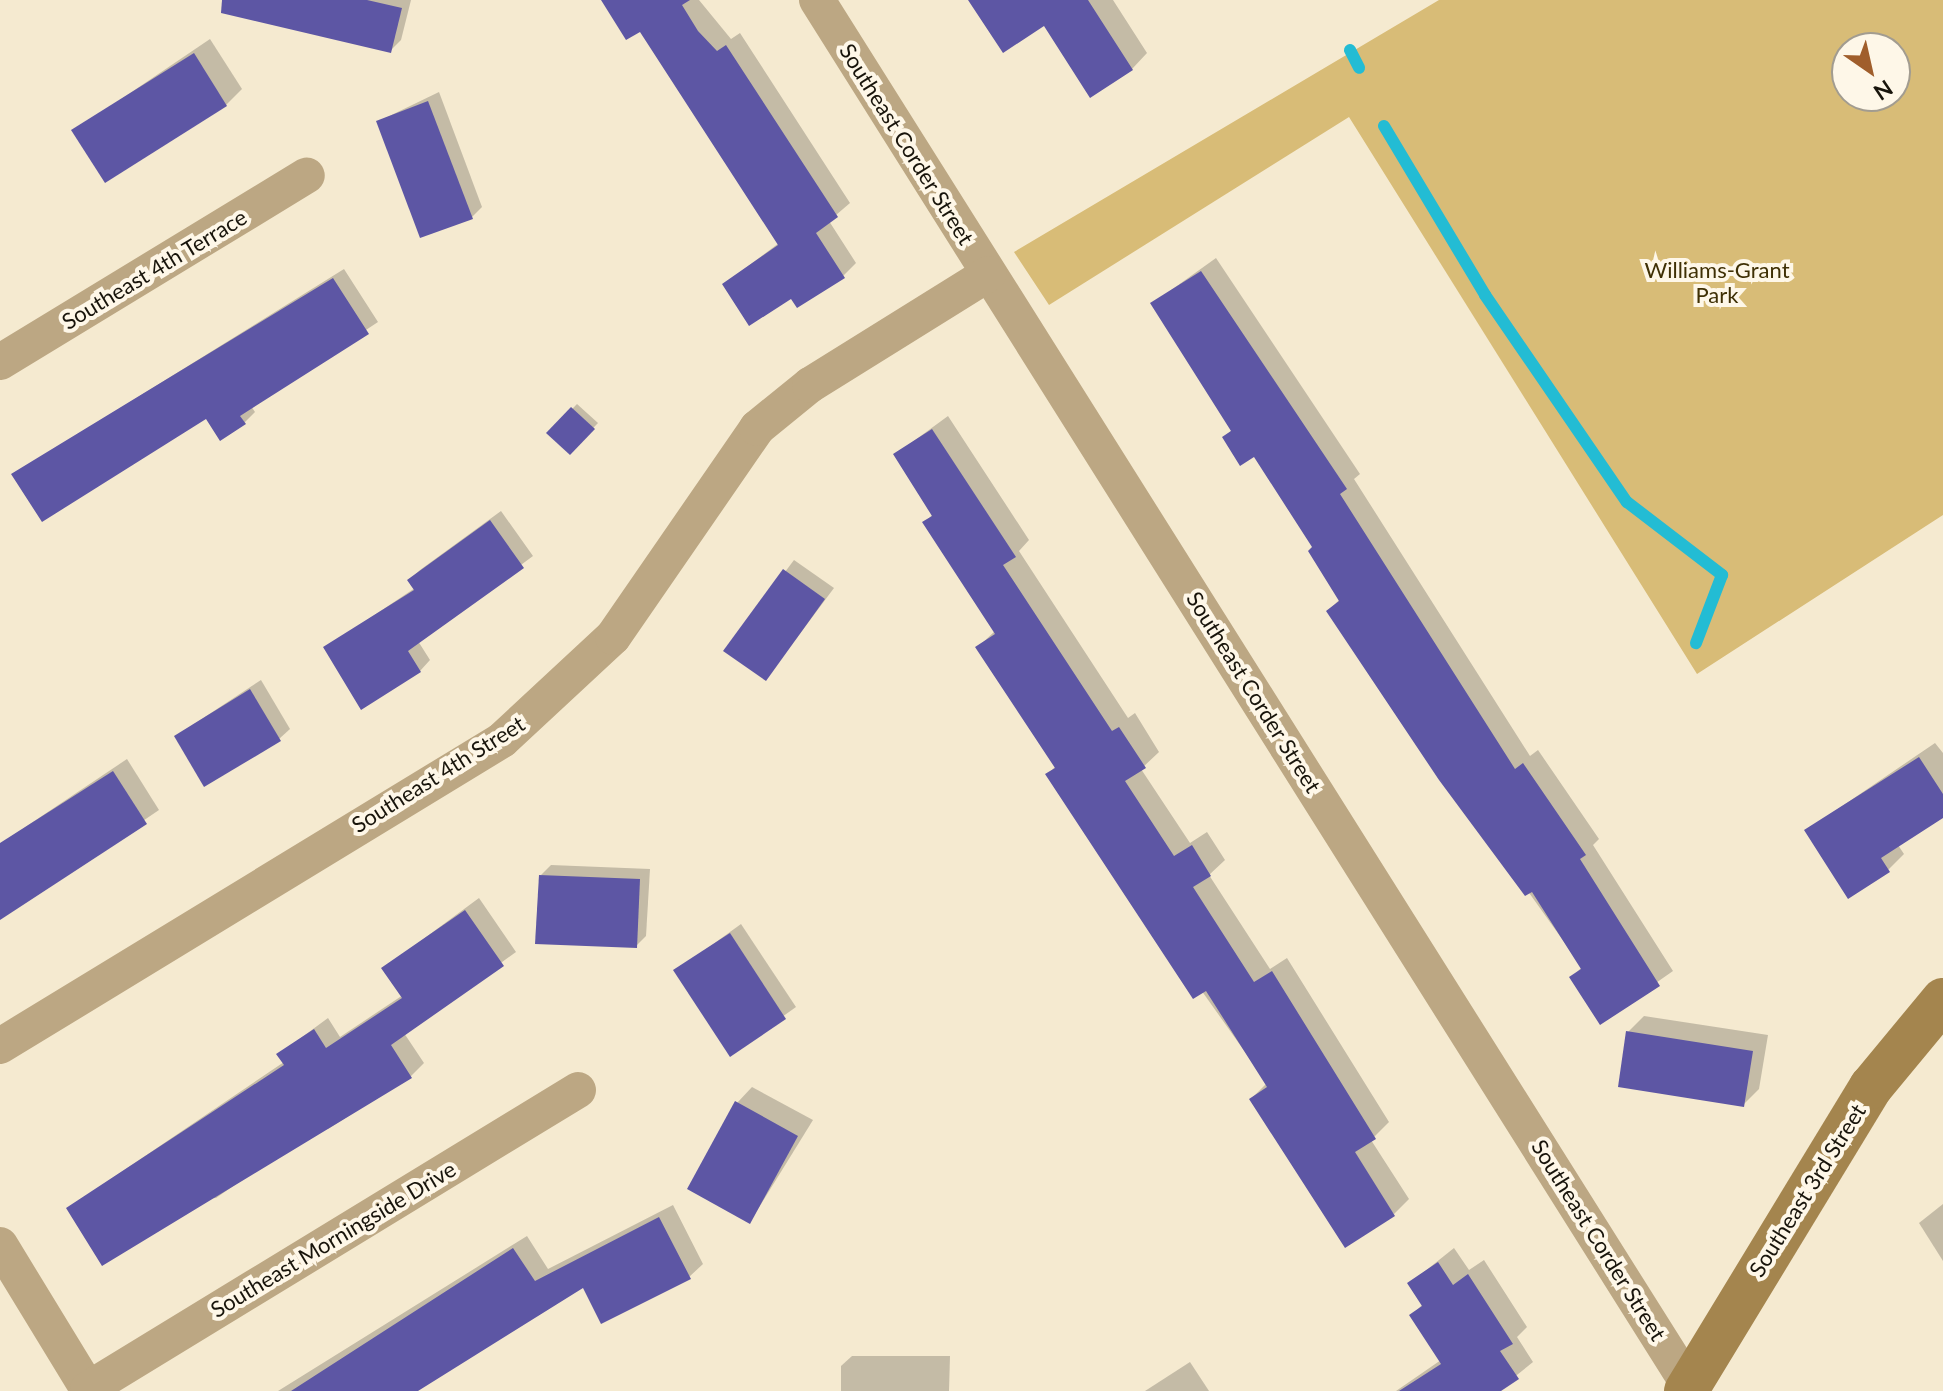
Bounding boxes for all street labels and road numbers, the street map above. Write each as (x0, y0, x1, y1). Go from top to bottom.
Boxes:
street label: Southeast Corder Street (834, 38, 980, 250)
street label: Southeast 4th Terrace (57, 203, 251, 335)
street label: Southeast Corder Street (1181, 586, 1327, 798)
street label: Southeast 4th Street (347, 710, 529, 838)
street label: Southeast 3rd Street (1743, 1099, 1871, 1281)
street label: Southeast Corder Street (1526, 1134, 1672, 1346)
street label: Southeast Morningside Drive (206, 1155, 460, 1323)

